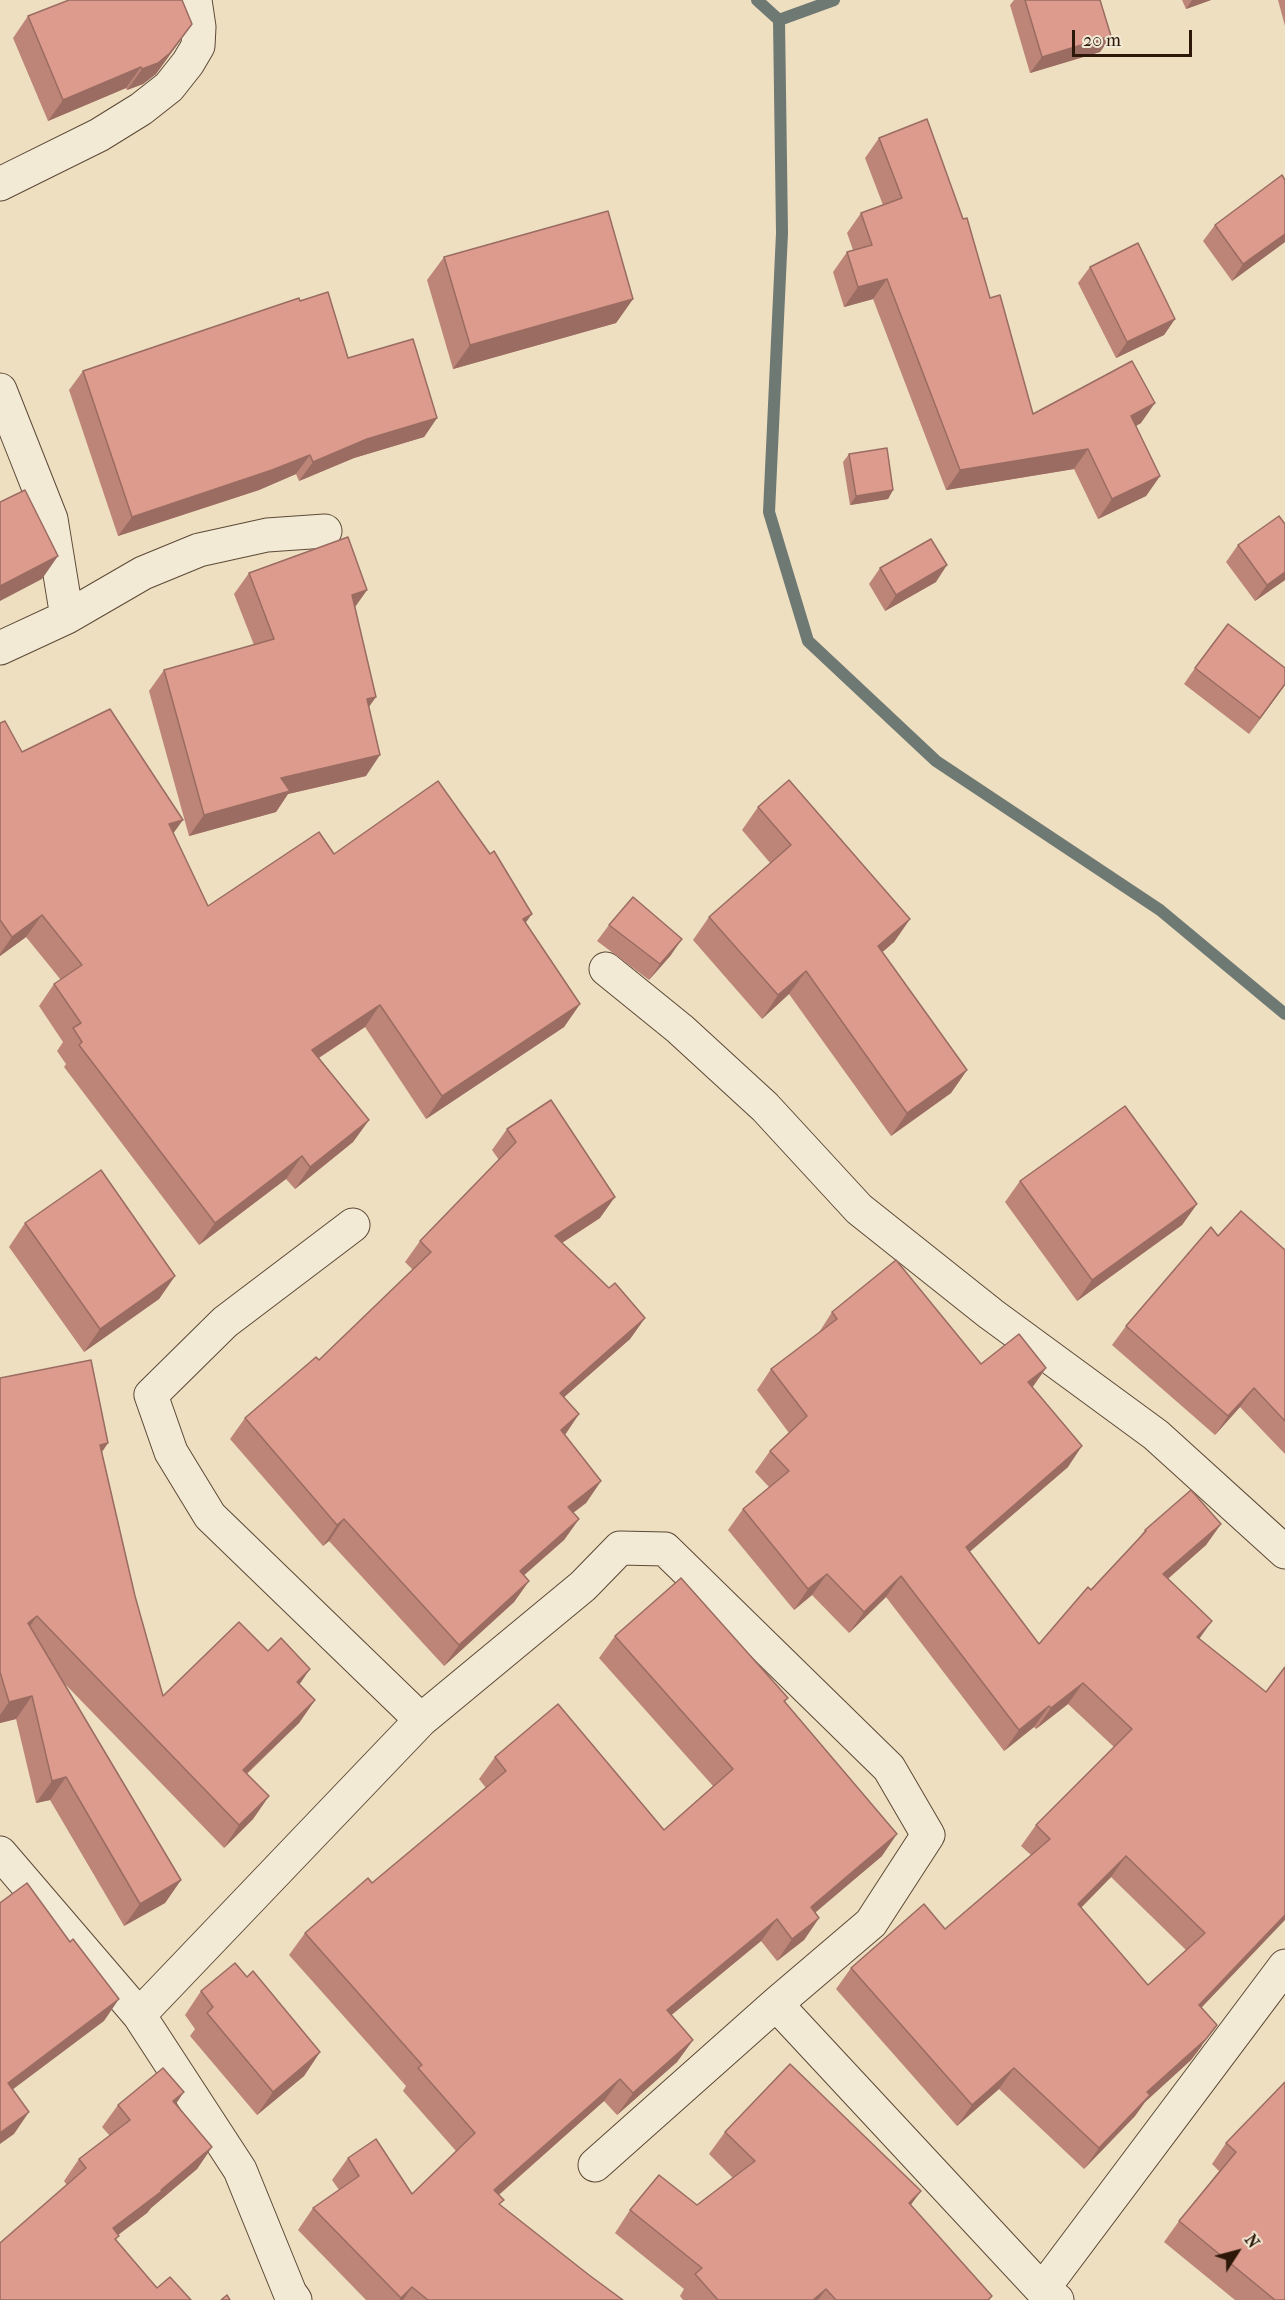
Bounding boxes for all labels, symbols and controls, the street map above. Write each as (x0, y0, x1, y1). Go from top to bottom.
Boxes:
scale bar (1075, 18, 1195, 56)
text: 20 m (1083, 30, 1121, 51)
north arrow (1207, 2222, 1267, 2282)
text: N (1241, 2231, 1263, 2252)

